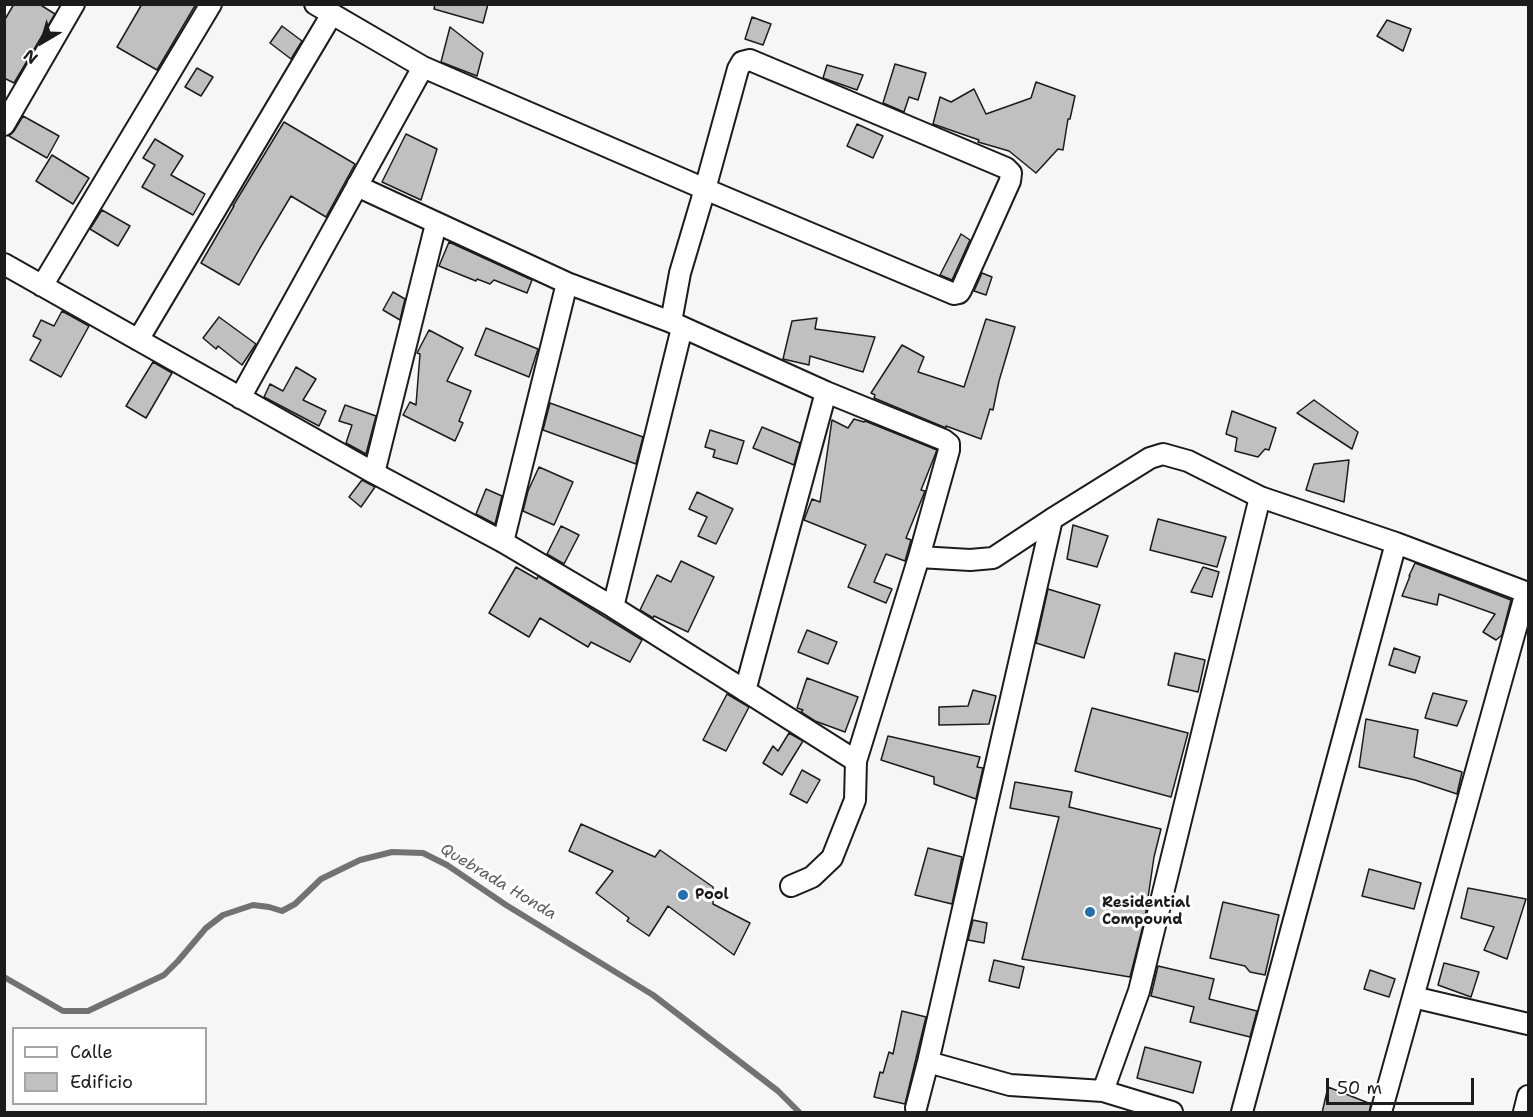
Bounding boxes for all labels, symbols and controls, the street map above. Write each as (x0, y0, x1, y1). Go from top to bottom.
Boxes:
north arrow (12, 12, 72, 72)
text: N (19, 44, 42, 69)
water label: Quebrada Honda (436, 840, 560, 924)
place label: Pool (695, 886, 729, 904)
marker: Pool (676, 888, 690, 902)
place label: Residential Compound (1102, 894, 1190, 929)
marker: Residential Compound (1083, 905, 1097, 919)
legend (12, 1027, 207, 1105)
text: Calle (70, 1040, 113, 1064)
scale bar (1329, 1066, 1478, 1104)
text: Edificio (70, 1070, 133, 1094)
text: 50 m (1337, 1076, 1382, 1100)

